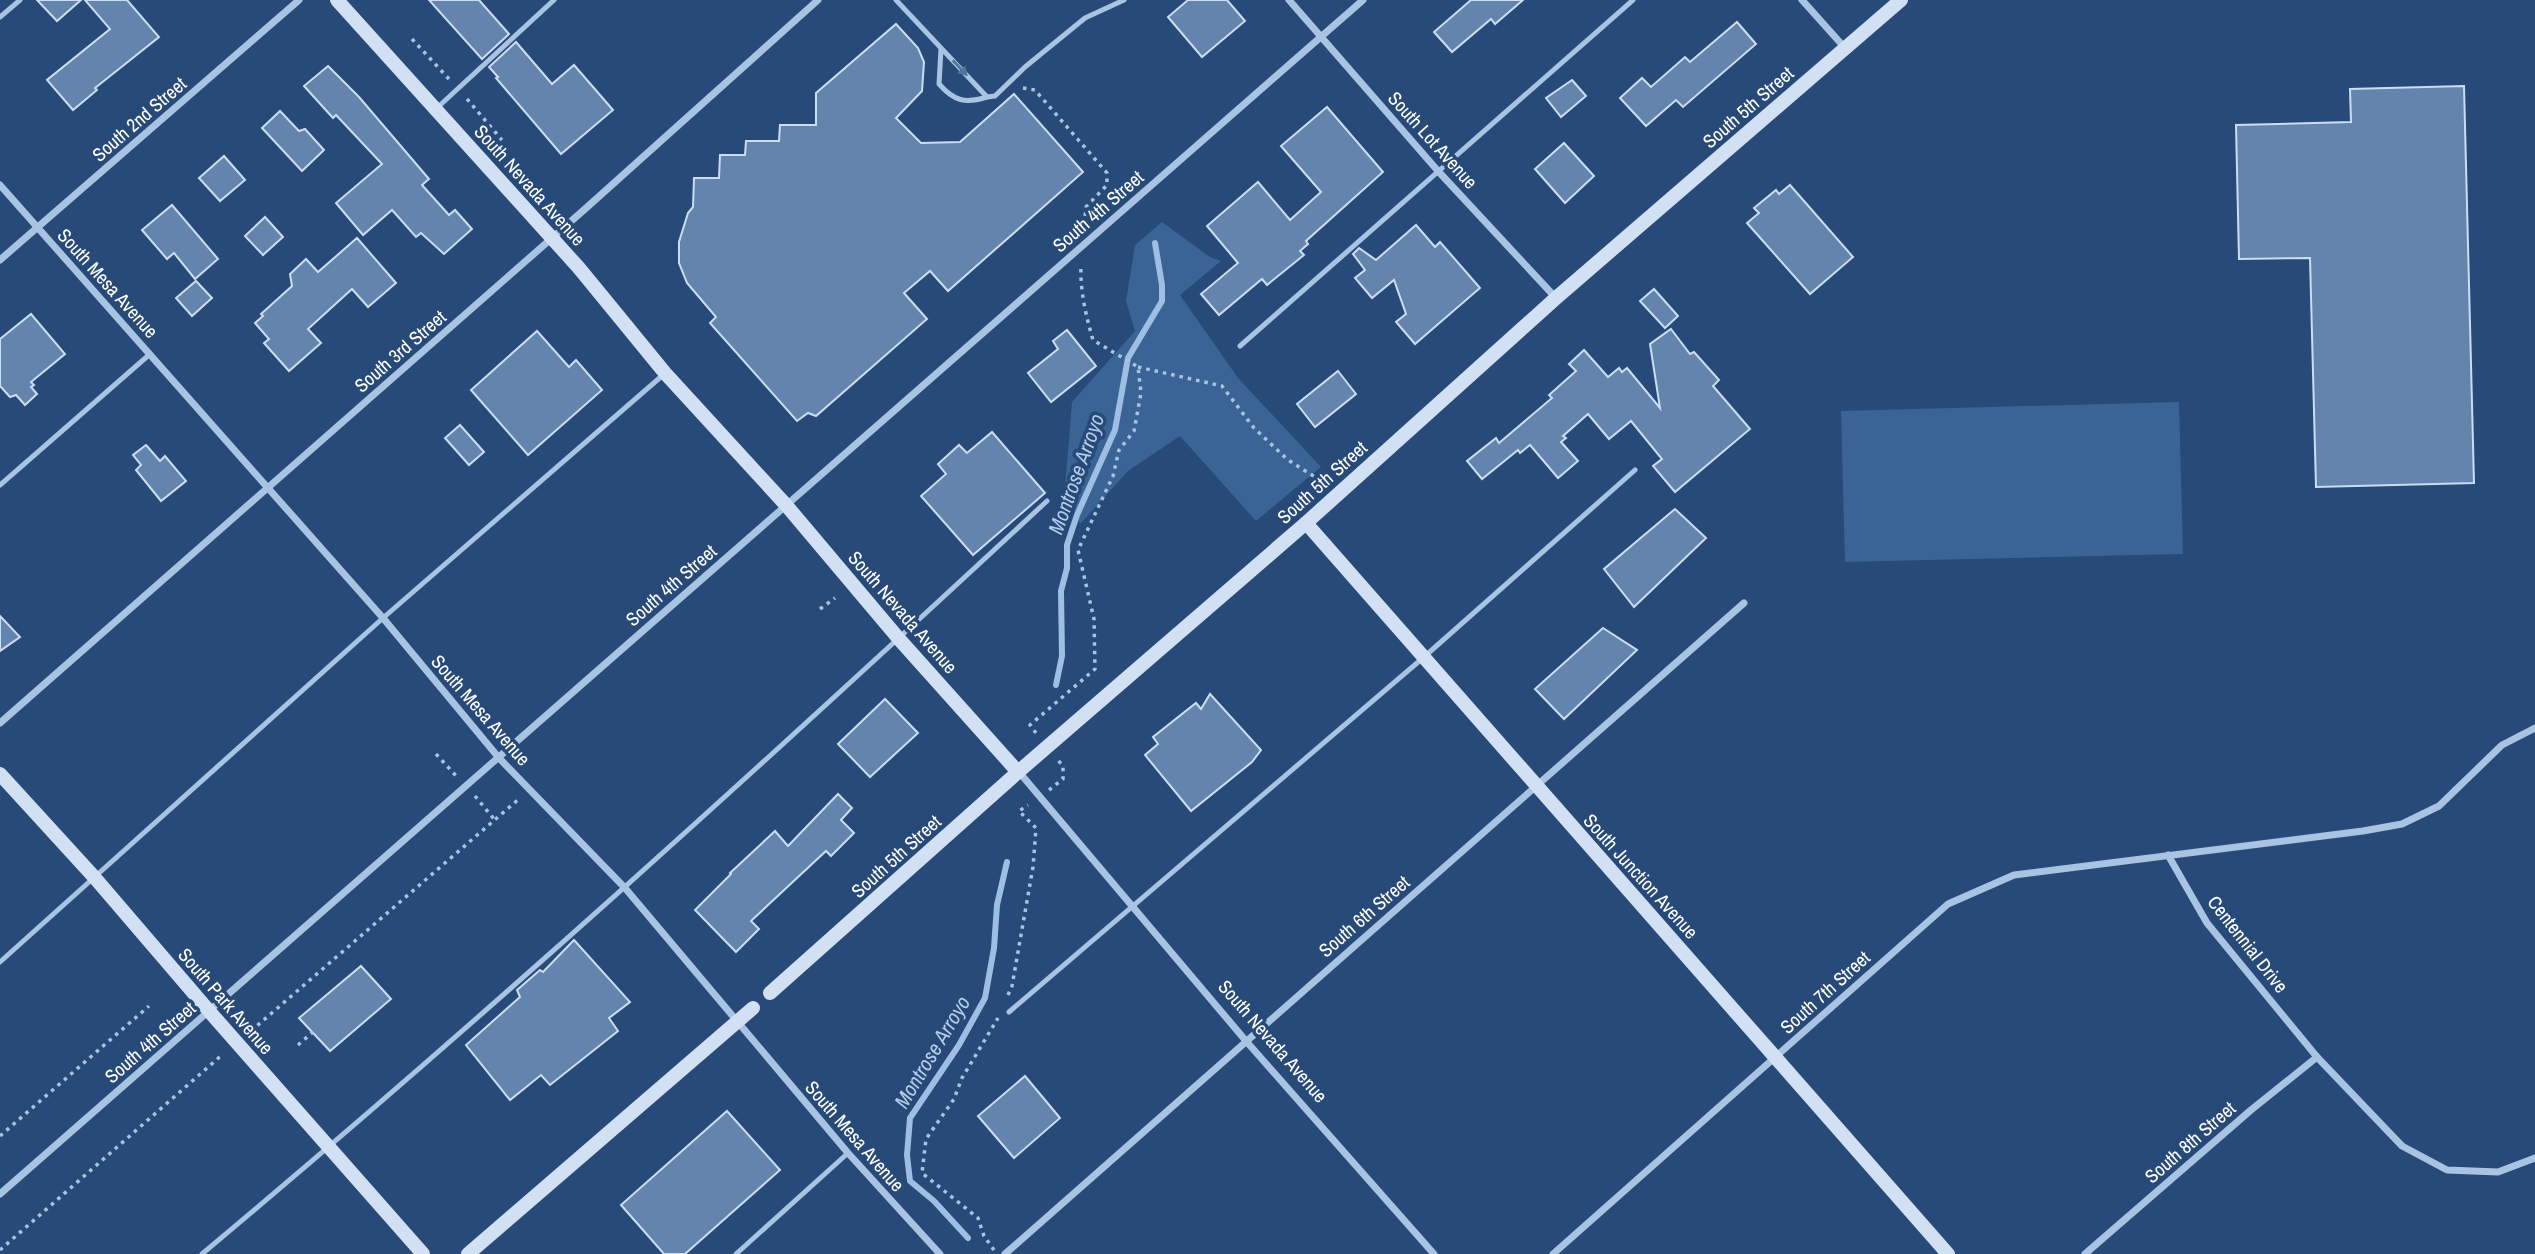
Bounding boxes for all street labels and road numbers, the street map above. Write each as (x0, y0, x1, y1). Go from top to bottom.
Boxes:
street label: South 5th Street (1697, 60, 1800, 154)
street label: South 2nd Street (86, 70, 192, 167)
street label: South Lot Avenue (1382, 86, 1484, 194)
street label: South Nevada Avenue (469, 119, 591, 251)
street label: South 4th Street (1047, 164, 1150, 258)
street label: South Mesa Avenue (52, 223, 164, 343)
street label: South 3rd Street (349, 304, 452, 398)
street label: South 5th Street (1271, 434, 1373, 529)
street label: South 4th Street (620, 538, 723, 632)
street label: South Nevada Avenue (842, 545, 964, 679)
street label: South Mesa Avenue (426, 649, 536, 771)
street label: South 5th Street (845, 808, 947, 903)
street label: South Junction Avenue (1578, 808, 1704, 944)
street label: South 6th Street (1313, 869, 1416, 963)
street label: Centennial Drive (2202, 890, 2294, 998)
street label: South Park Avenue (173, 942, 279, 1060)
street label: South 7th Street (1774, 944, 1876, 1039)
street label: South Nevada Avenue (1212, 974, 1334, 1108)
street label: South 4th Street (99, 995, 202, 1089)
street label: South Mesa Avenue (800, 1075, 910, 1197)
street label: South 8th Street (2139, 1095, 2242, 1189)

